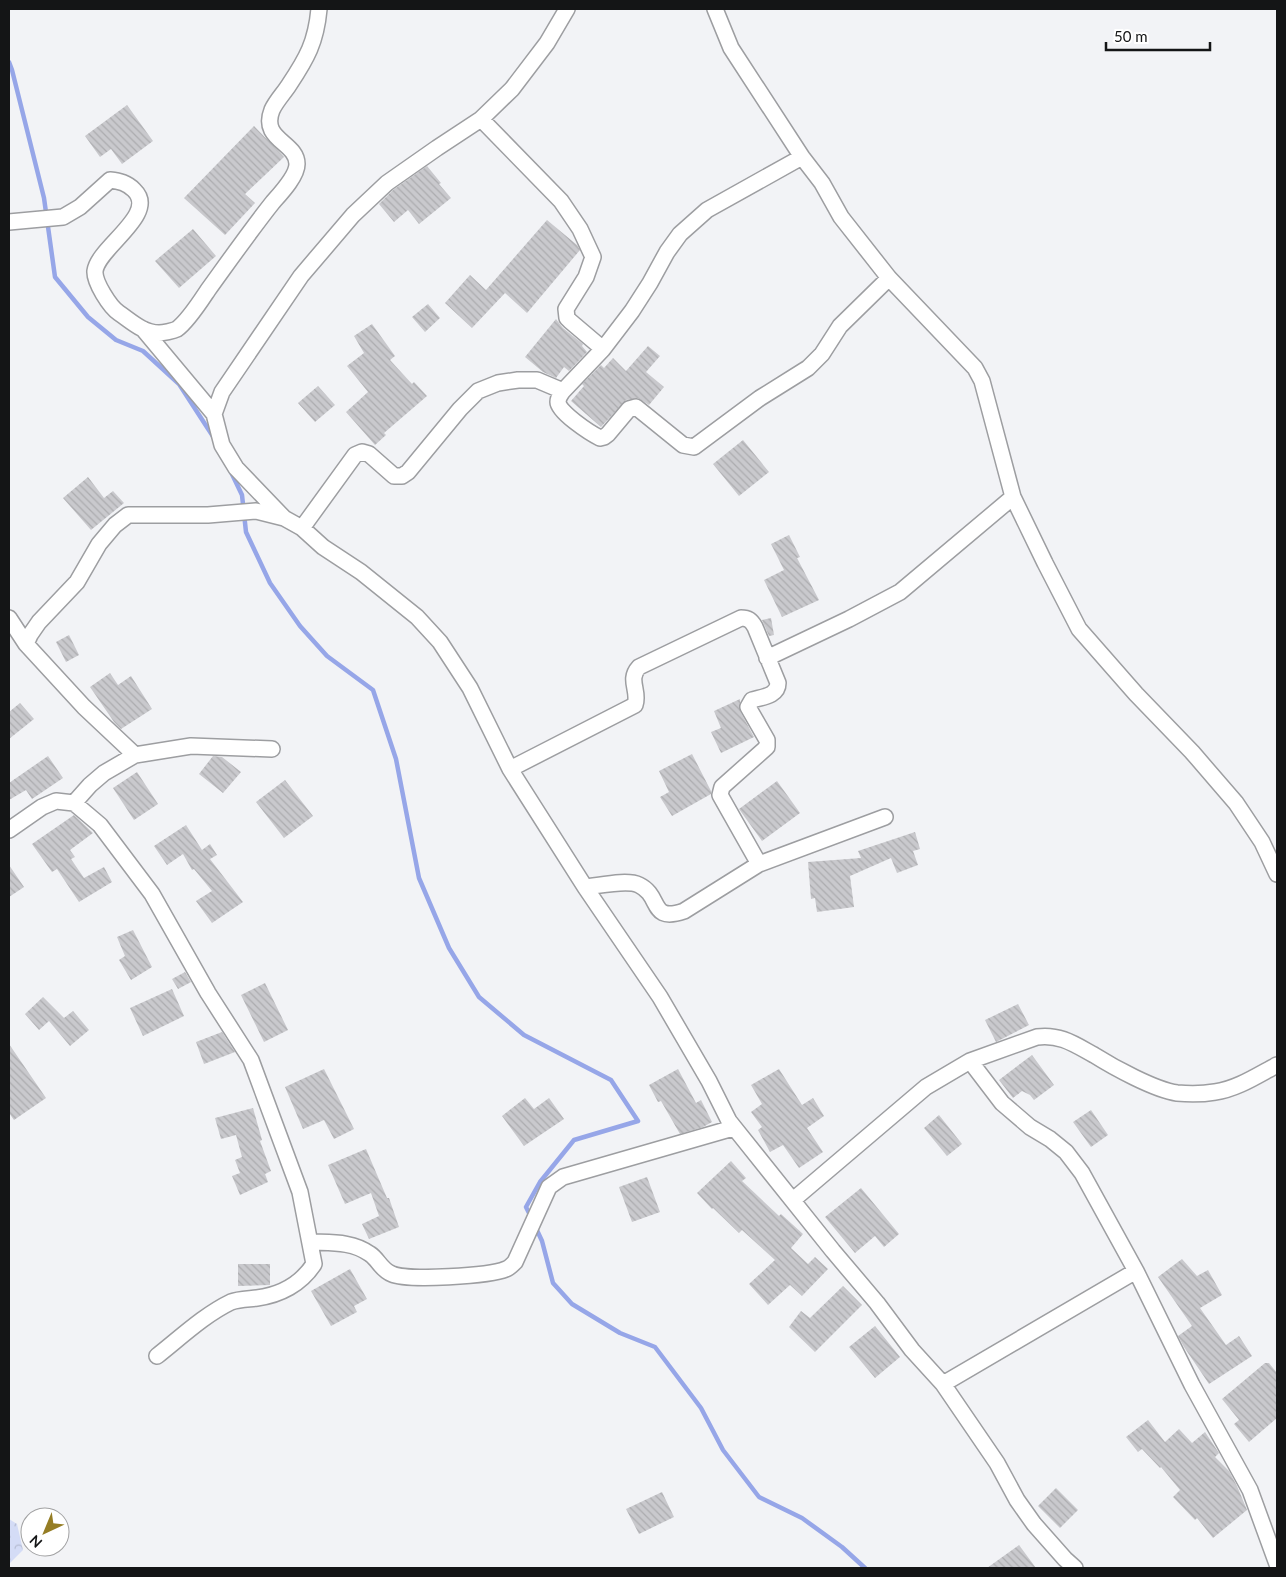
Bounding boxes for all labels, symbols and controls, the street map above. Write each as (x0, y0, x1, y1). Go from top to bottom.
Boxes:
scale bar (1106, 20, 1210, 52)
text: 50 m (1114, 27, 1148, 45)
north arrow (20, 1507, 70, 1557)
text: N (26, 1532, 45, 1552)

